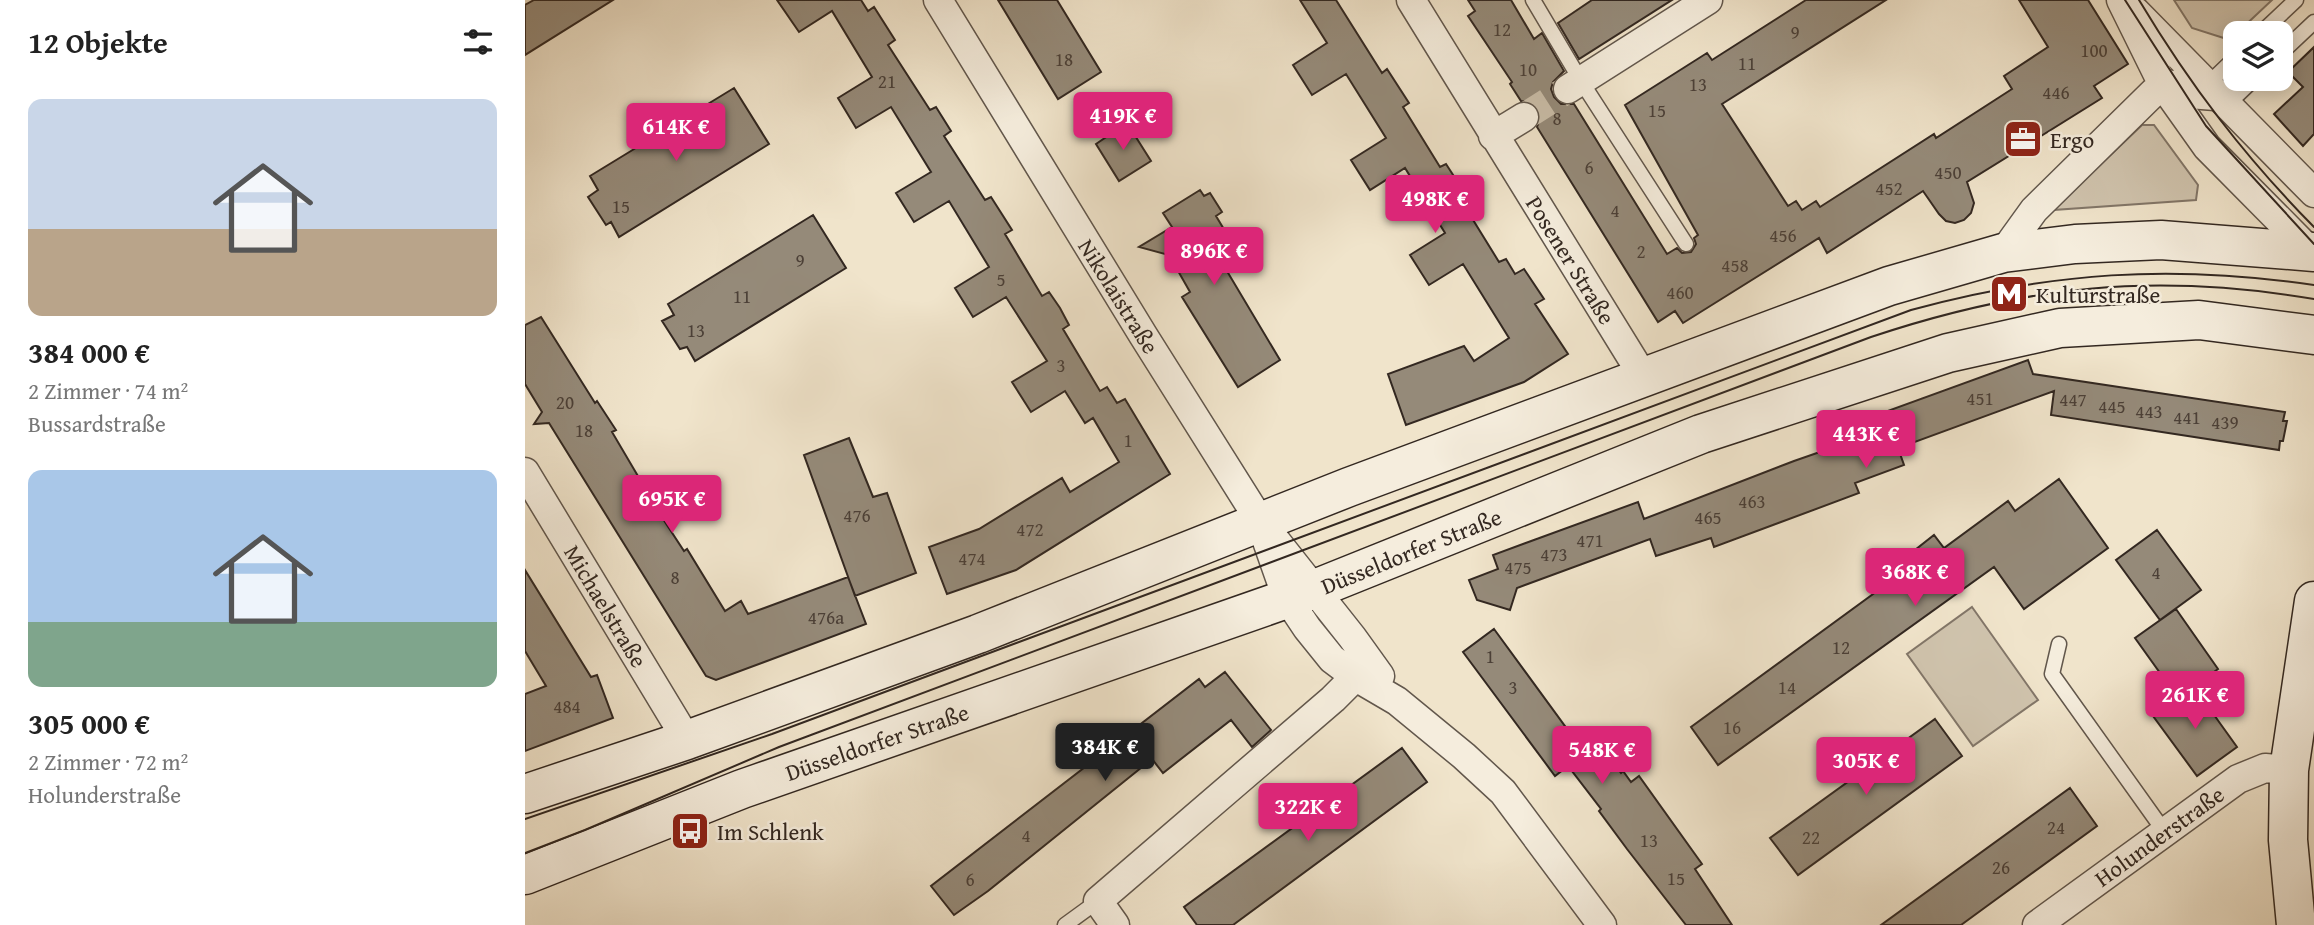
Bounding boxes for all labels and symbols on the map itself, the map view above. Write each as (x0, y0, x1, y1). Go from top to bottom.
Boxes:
house number: 12 (1493, 15, 1511, 43)
house number: 9 (1790, 18, 1800, 46)
house number: 100 (2080, 36, 2108, 64)
house number: 18 (1055, 45, 1073, 73)
house number: 11 (1738, 49, 1756, 77)
house number: 10 (1519, 55, 1537, 83)
house number: 21 (878, 67, 896, 95)
house number: 13 (1689, 70, 1707, 98)
house number: 446 (2042, 78, 2070, 106)
pin: 419K € (1066, 92, 1180, 152)
house number: 15 (1648, 96, 1666, 124)
pin: 614K € (619, 104, 733, 163)
house number: 8 (1552, 104, 1562, 132)
office icon: Ergo (2002, 118, 2044, 160)
place label: Ergo (2050, 123, 2094, 156)
house number: 6 (1584, 153, 1594, 181)
house number: 450 (1934, 158, 1962, 186)
house number: 452 (1875, 174, 1903, 202)
pin: 498K € (1378, 176, 1492, 235)
street label: Posener Straße (1518, 189, 1624, 331)
house number: 15 (612, 192, 630, 220)
house number: 4 (1610, 196, 1620, 224)
house number: 456 (1769, 221, 1797, 249)
pin: 896K € (1157, 228, 1271, 287)
street label: Nikolaistraße (1071, 232, 1167, 360)
house number: 2 (1636, 237, 1646, 265)
house number: 9 (795, 246, 805, 274)
house number: 458 (1721, 251, 1749, 279)
house number: 5 (996, 265, 1006, 293)
metro station icon: Kulturstraße (1988, 273, 2030, 315)
house number: 460 (1666, 278, 1694, 306)
place label: Kulturstraße (2036, 278, 2160, 311)
house number: 11 (733, 282, 751, 310)
house number: 13 (687, 316, 705, 344)
house number: 3 (1056, 351, 1066, 379)
house number: 451 (1966, 384, 1994, 412)
house number: 447 (2059, 385, 2087, 413)
house number: 20 (556, 388, 574, 416)
house number: 445 (2098, 392, 2126, 420)
house number: 443 (2135, 397, 2163, 425)
house number: 441 (2173, 403, 2201, 431)
house number: 439 (2211, 408, 2239, 436)
pin: 443K € (1809, 410, 1923, 470)
house number: 18 (575, 416, 593, 444)
house number: 1 (1123, 426, 1133, 454)
pin: 695K € (615, 476, 729, 535)
house number: 463 (1738, 487, 1766, 515)
street label: Düsseldorfer Straße (1316, 500, 1506, 602)
house number: 476 (843, 501, 871, 529)
house number: 465 (1694, 503, 1722, 531)
house number: 472 (1016, 515, 1044, 543)
house number: 471 (1576, 526, 1604, 554)
street label: Michaelstraße (556, 538, 656, 674)
house number: 473 (1540, 540, 1568, 568)
house number: 474 (958, 544, 986, 572)
pin: 368K € (1858, 548, 1972, 608)
house number: 475 (1504, 553, 1532, 581)
house number: 4 (2151, 558, 2161, 586)
house number: 8 (670, 563, 680, 591)
house number: 476a (808, 603, 844, 631)
house number: 12 (1832, 633, 1850, 661)
house number: 1 (1485, 642, 1495, 670)
pin: 261K € (2138, 672, 2252, 731)
house number: 3 (1508, 673, 1518, 701)
house number: 14 (1778, 673, 1796, 701)
house number: 484 (553, 692, 581, 720)
street label: Düsseldorfer Straße (781, 695, 973, 789)
house number: 16 (1723, 713, 1741, 741)
pin: 384K € (1048, 724, 1162, 783)
pin: 548K € (1545, 726, 1659, 786)
pin: 305K € (1809, 738, 1923, 797)
street label: Holunderstraße (2087, 778, 2231, 894)
pin: 322K € (1251, 784, 1365, 843)
bus stop icon: Im Schlenk (669, 810, 711, 852)
house number: 24 (2047, 813, 2065, 841)
place label: Im Schlenk (717, 815, 824, 848)
house number: 4 (1021, 821, 1031, 849)
house number: 22 (1802, 823, 1820, 851)
house number: 13 (1640, 826, 1658, 854)
house number: 26 (1992, 853, 2010, 881)
house number: 15 (1667, 864, 1685, 892)
house number: 6 (965, 865, 975, 893)

